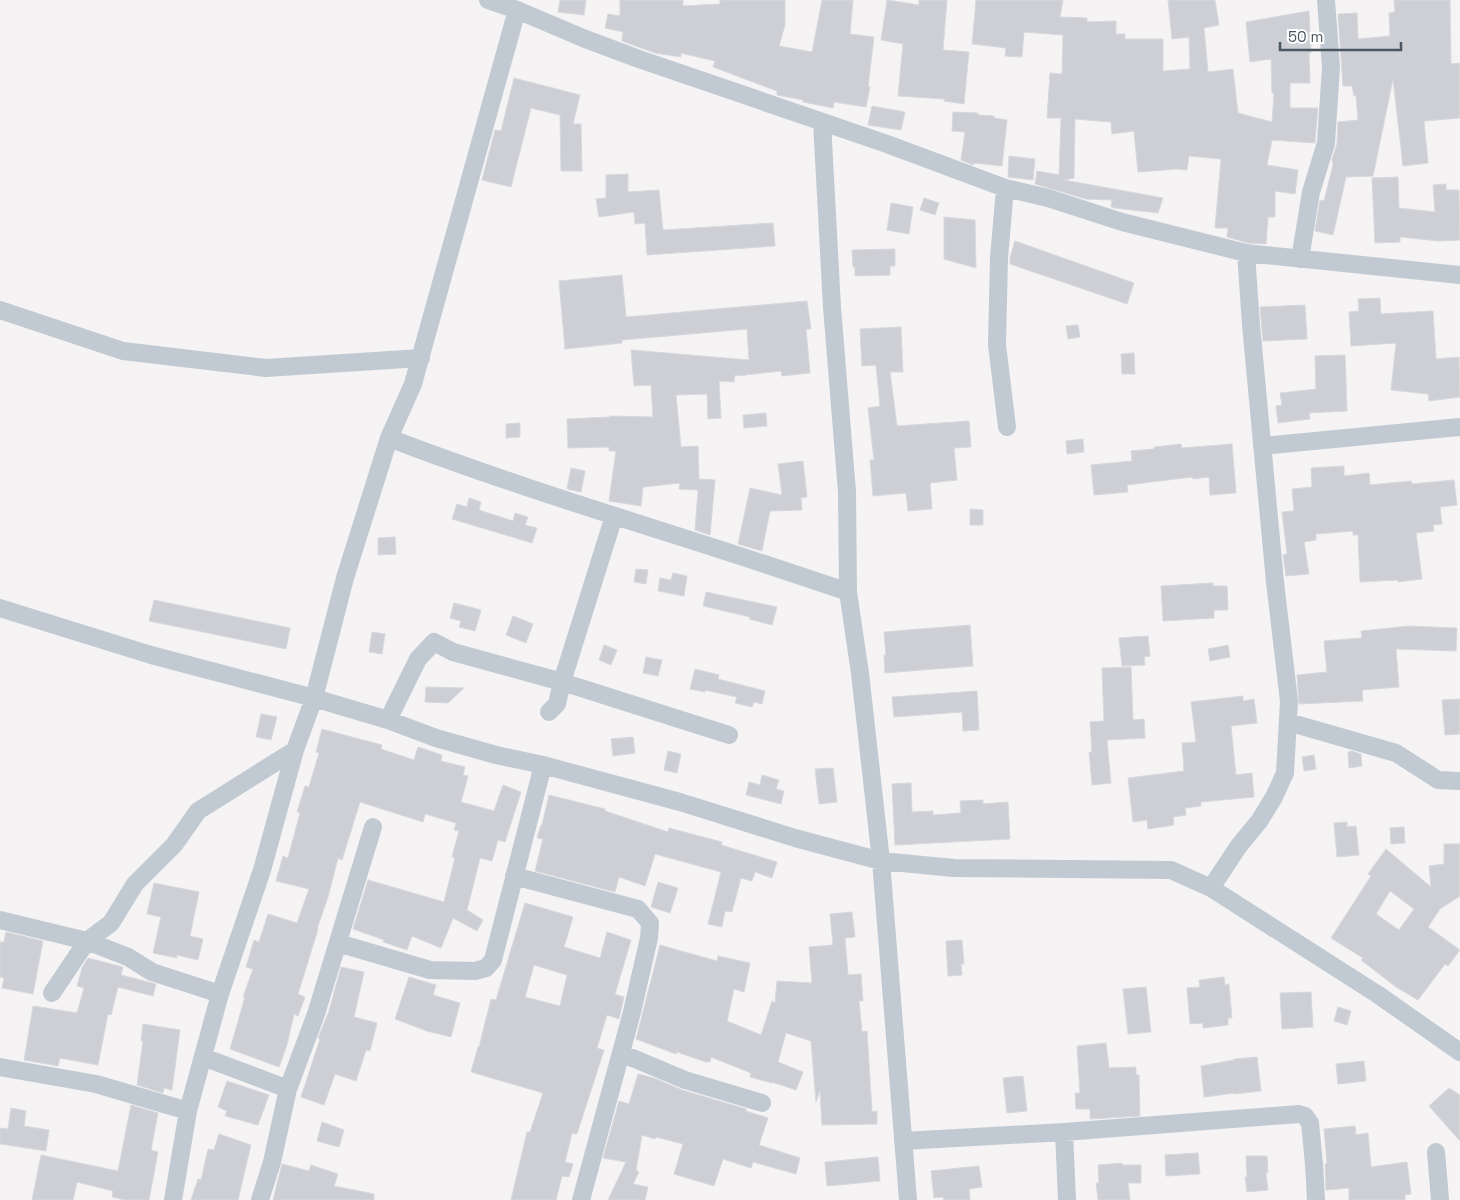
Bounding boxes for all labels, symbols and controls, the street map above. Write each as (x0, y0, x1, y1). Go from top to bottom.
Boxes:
scale bar (1280, 20, 1401, 52)
text: 50 m (1288, 27, 1323, 46)

